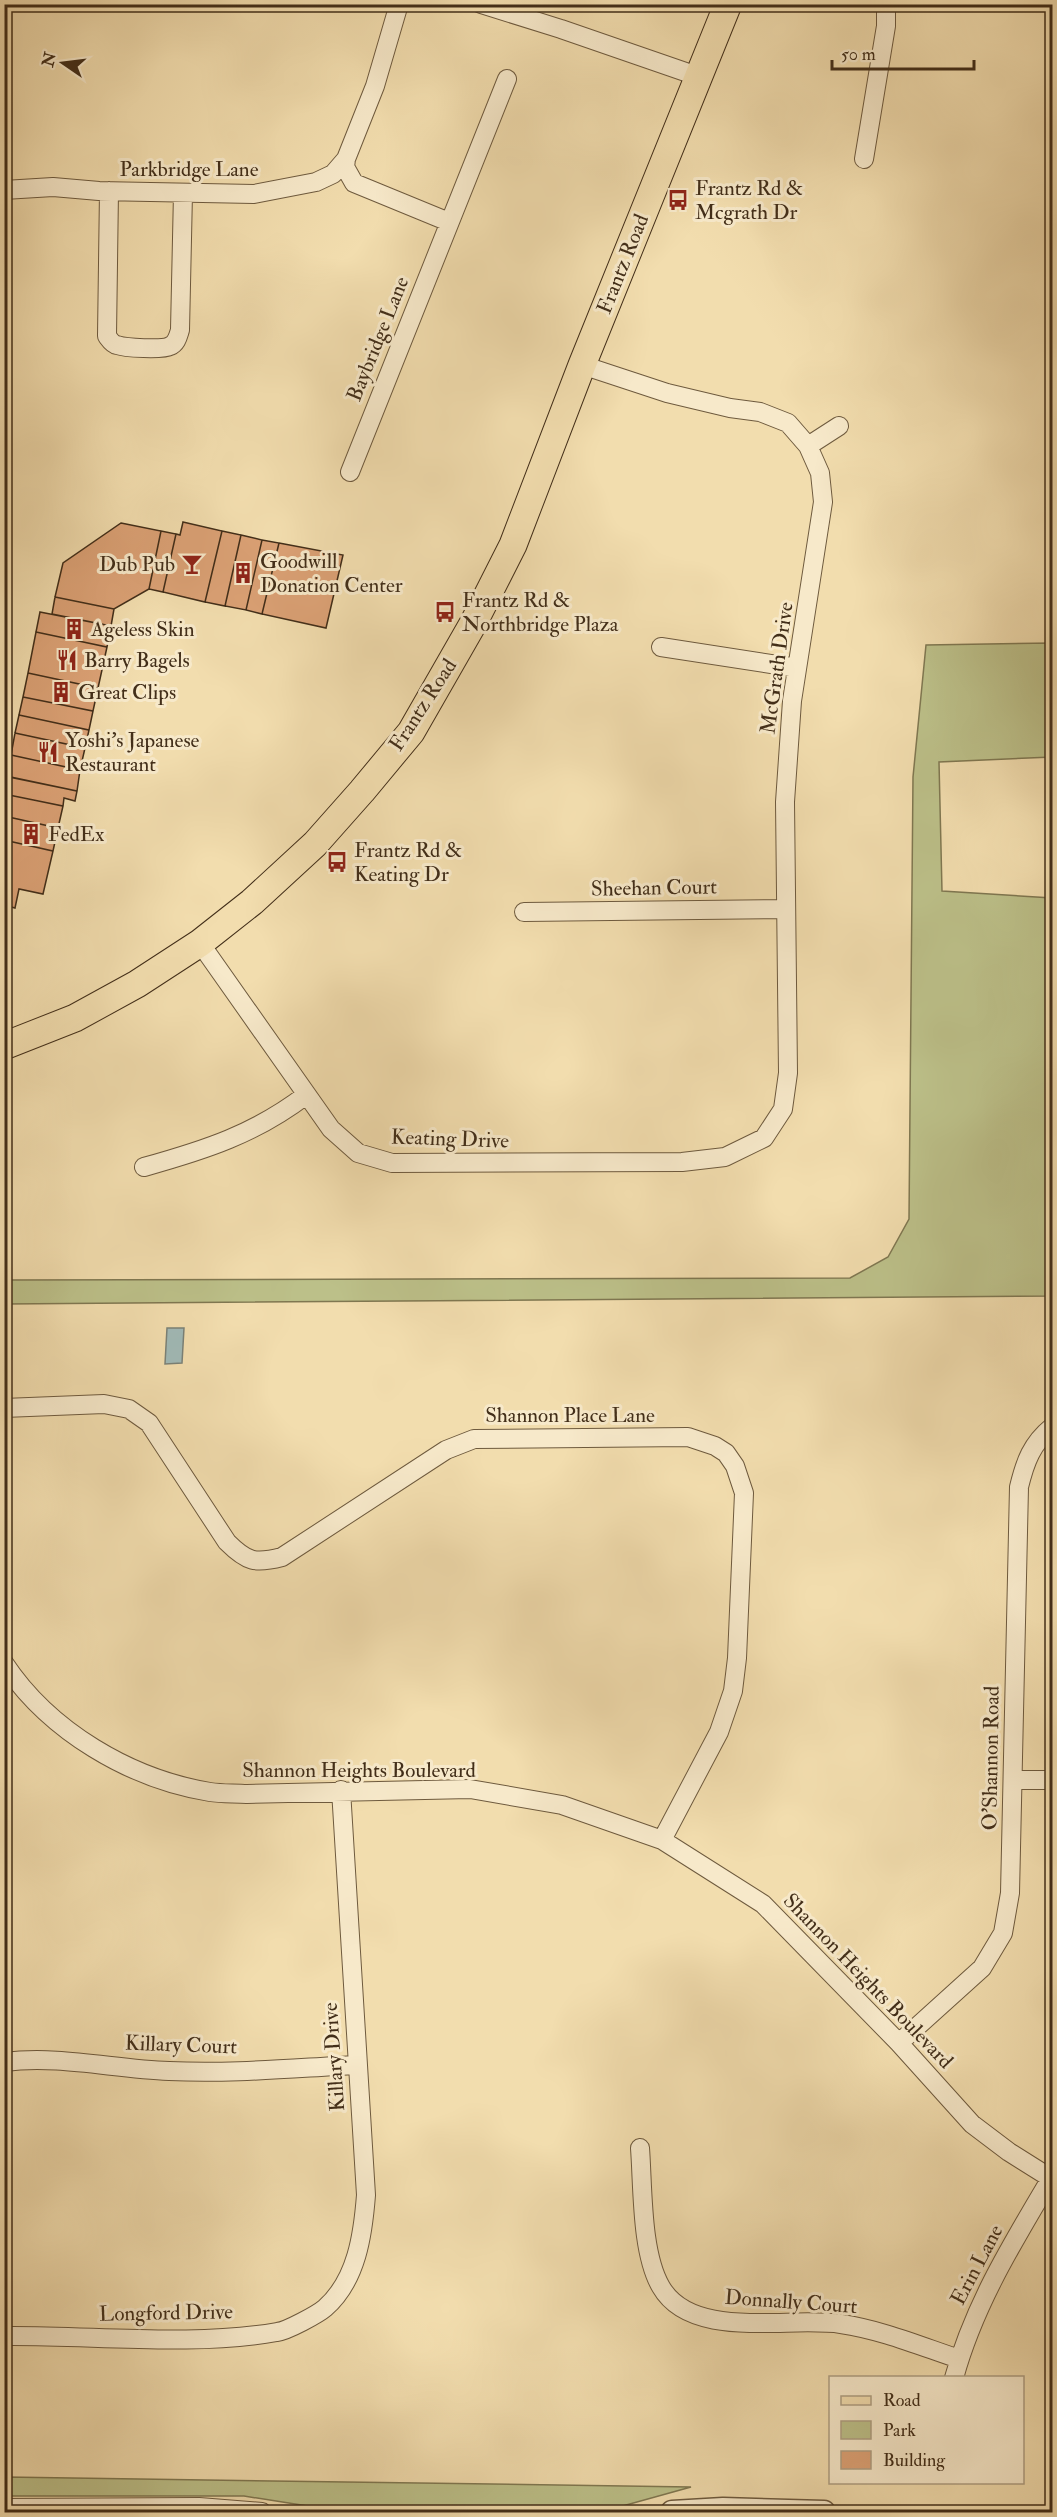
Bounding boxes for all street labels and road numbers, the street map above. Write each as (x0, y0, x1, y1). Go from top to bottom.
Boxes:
street label: Parkbridge Lane (120, 156, 259, 183)
street label: Frantz Road (591, 210, 655, 318)
street label: Baybridge Lane (341, 272, 415, 405)
street label: McGrath Drive (754, 600, 800, 736)
street label: Frantz Road (383, 653, 463, 756)
street label: Sheehan Court (591, 873, 717, 903)
street label: Keating Drive (391, 1123, 510, 1155)
street label: Shannon Place Lane (485, 1402, 655, 1429)
street label: O'Shannon Road (976, 1685, 1006, 1831)
street label: Shannon Heights Boulevard (242, 1757, 477, 1784)
street label: Shannon Heights Boulevard (777, 1888, 959, 2075)
street label: Killary Drive (317, 2001, 351, 2112)
street label: Killary Court (124, 2030, 238, 2060)
street label: Erin Lane (945, 2220, 1010, 2310)
street label: Donnally Court (724, 2284, 858, 2320)
street label: Longford Drive (99, 2298, 233, 2328)

